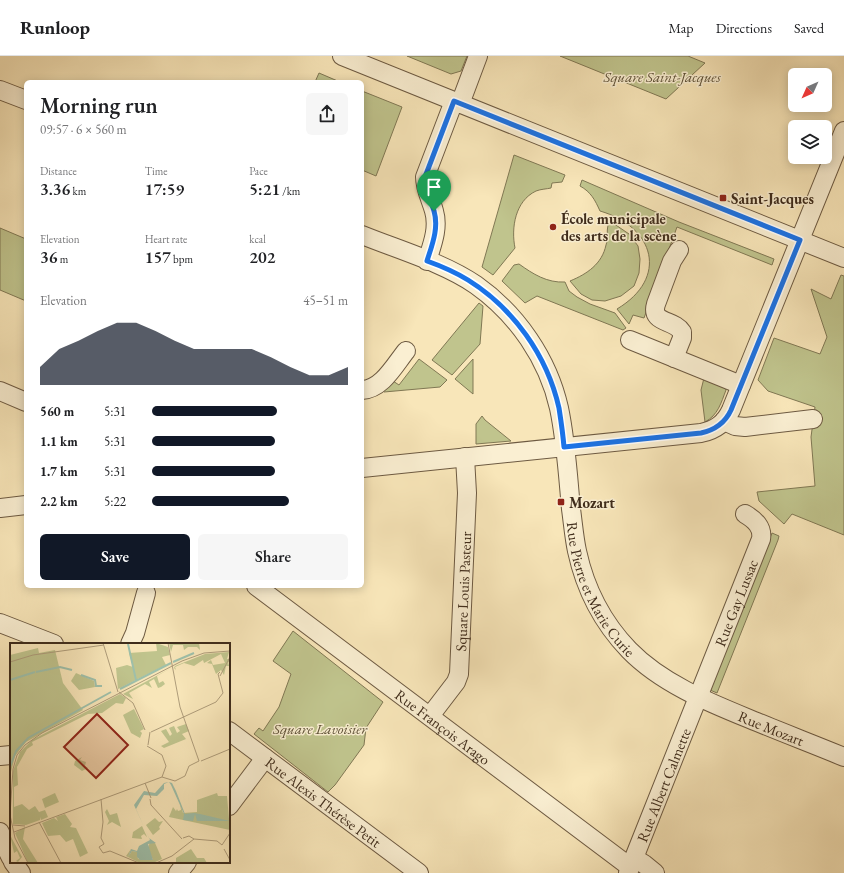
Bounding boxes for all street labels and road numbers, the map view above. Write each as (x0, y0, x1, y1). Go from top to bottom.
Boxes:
street label: Rue Pierre et Marie Curie (563, 521, 639, 660)
street label: Square Louis Pasteur (451, 531, 475, 652)
street label: Rue Gay Lussac (710, 556, 762, 649)
street label: Rue François Arago (392, 685, 494, 768)
street label: Rue Mozart (736, 706, 807, 750)
street label: Rue Albert Calmette (632, 725, 694, 844)
street label: Rue Alexis Thérèse Petit (262, 752, 385, 851)

